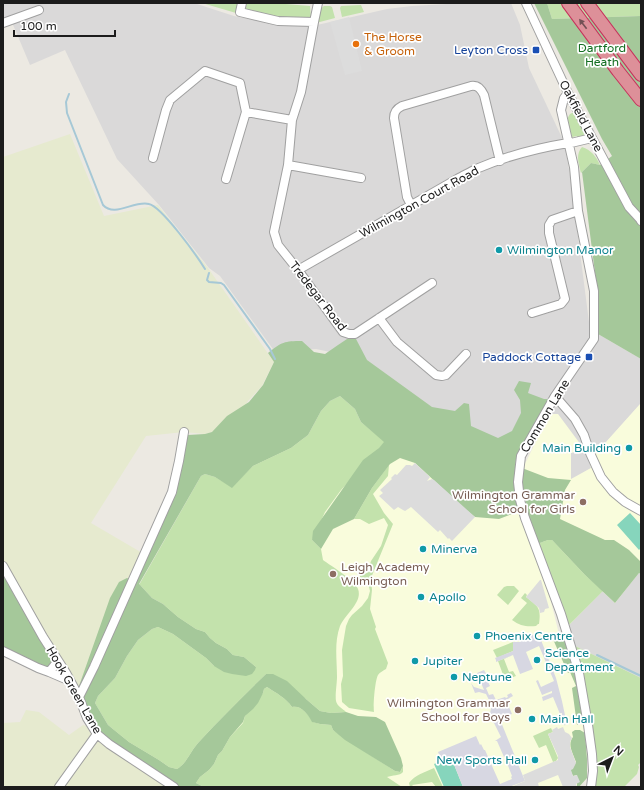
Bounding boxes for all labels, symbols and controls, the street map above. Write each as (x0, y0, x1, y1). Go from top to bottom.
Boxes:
scale bar (14, 12, 115, 38)
text: 100 m (20, 19, 57, 33)
one-way arrow (579, 19, 587, 30)
place label: The Horse & Groom (364, 30, 422, 58)
marker: The Horse & Groom (351, 39, 361, 49)
park label: Dartford Heath (578, 41, 626, 69)
place label: Leyton Cross (454, 43, 528, 57)
marker: Leyton Cross (531, 45, 541, 55)
street label: Oakfield Lane (556, 78, 606, 154)
street label: Wilmington Court Road (357, 163, 481, 241)
place label: Wilmington Manor (507, 243, 614, 257)
marker: Wilmington Manor (494, 245, 504, 255)
street label: Tredegar Road (287, 258, 349, 334)
place label: Paddock Cottage (482, 350, 581, 364)
marker: Paddock Cottage (584, 352, 594, 362)
street label: Common Lane (518, 377, 572, 455)
place label: Main Building (542, 441, 621, 455)
marker: Main Building (624, 443, 634, 453)
place label: Wilmington Grammar School for Girls (452, 488, 575, 516)
marker: Wilmington Grammar School for Girls (578, 497, 588, 507)
place label: Minerva (431, 542, 477, 556)
marker: Minerva (418, 544, 428, 554)
place label: Leigh Academy Wilmington (341, 560, 430, 588)
marker: Leigh Academy Wilmington (328, 569, 338, 579)
place label: Apollo (429, 590, 466, 604)
marker: Apollo (416, 592, 426, 602)
place label: Phoenix Centre (485, 629, 572, 643)
marker: Phoenix Centre (472, 631, 482, 641)
street label: Hook Green Lane (43, 644, 105, 736)
place label: Science Department (545, 646, 614, 674)
place label: Jupiter (423, 654, 463, 668)
marker: Science Department (532, 655, 542, 665)
marker: Jupiter (410, 656, 420, 666)
place label: Neptune (462, 670, 512, 684)
marker: Neptune (449, 672, 459, 682)
place label: Wilmington Grammar School for Boys (387, 696, 510, 724)
marker: Wilmington Grammar School for Boys (513, 705, 523, 715)
place label: Main Hall (540, 712, 594, 726)
marker: Main Hall (527, 714, 537, 724)
north arrow (592, 738, 632, 778)
text: N (611, 743, 626, 759)
place label: New Sports Hall (436, 753, 527, 767)
marker: New Sports Hall (530, 755, 540, 765)

